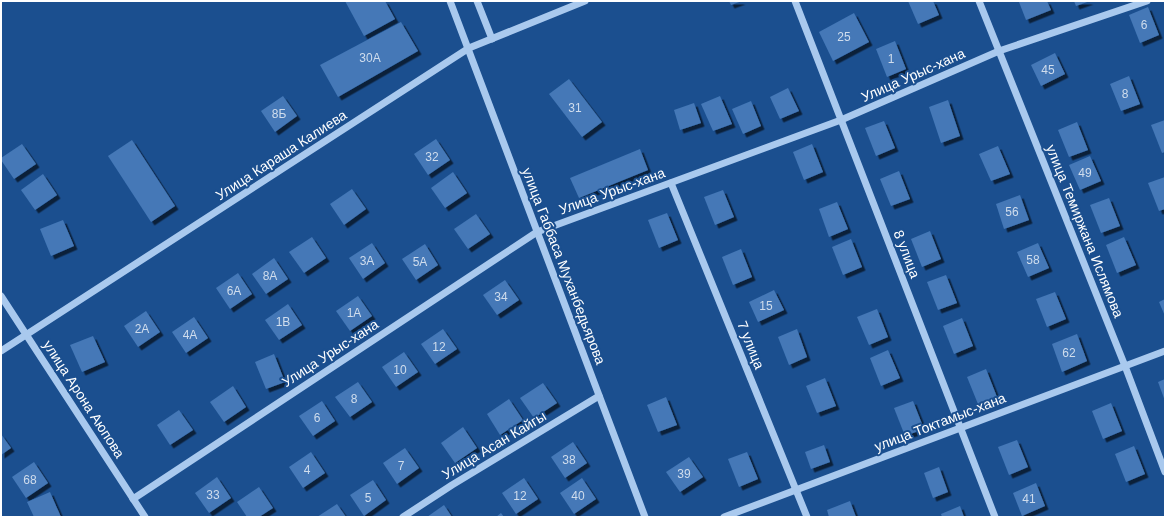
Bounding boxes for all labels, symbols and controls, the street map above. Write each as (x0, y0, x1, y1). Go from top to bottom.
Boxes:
house number: 6 (1141, 18, 1148, 32)
house number: 25 (837, 30, 851, 44)
street label: Улица Урыс-хана (859, 45, 967, 105)
house number: 30А (359, 51, 381, 65)
house number: 1 (888, 52, 895, 66)
house number: 45 (1041, 63, 1055, 77)
house number: 8 (1122, 87, 1129, 101)
house number: 31 (568, 101, 582, 115)
street label: Улица Караша Калиева (213, 107, 350, 203)
house number: 8Б (272, 107, 286, 121)
street label: улица Темиржана Ислямова (1043, 142, 1127, 320)
house number: 32 (425, 150, 439, 164)
street label: Улица Урыс-хана (557, 164, 667, 218)
street label: улица Габбаса Муханбедьярова (519, 165, 609, 367)
house number: 49 (1078, 166, 1092, 180)
house number: 56 (1005, 205, 1019, 219)
street label: 8 улица (891, 228, 924, 280)
house number: 58 (1026, 253, 1040, 267)
house number: 3А (360, 254, 374, 268)
house number: 5А (413, 255, 427, 269)
house number: 8А (263, 269, 277, 283)
house number: 6А (227, 284, 241, 298)
house number: 34 (494, 290, 508, 304)
house number: 15 (759, 299, 773, 313)
house number: 1А (347, 306, 361, 320)
house number: 1В (276, 315, 290, 329)
street label: Улица Урыс-хана (279, 316, 381, 390)
street label: 7 улица (734, 319, 768, 371)
house number: 2А (135, 322, 149, 336)
house number: 4А (183, 328, 197, 342)
street label: улица Арона Аюпова (40, 337, 128, 461)
house number: 12 (432, 340, 446, 354)
house number: 62 (1062, 346, 1076, 360)
house number: 10 (393, 363, 407, 377)
street label: улица Токтамыс-хана (872, 389, 1008, 454)
house number: 8 (351, 392, 358, 406)
street label: Улица Асан Кайгы (439, 408, 549, 482)
house number: 6 (314, 411, 321, 425)
house number: 38 (562, 453, 576, 467)
house number: 7 (398, 459, 405, 473)
house number: 4 (304, 463, 311, 477)
house number: 39 (677, 467, 691, 481)
house number: 68 (23, 473, 37, 487)
house number: 33 (206, 488, 220, 502)
house number: 12 (513, 489, 527, 503)
house number: 40 (571, 489, 585, 503)
house number: 5 (365, 491, 372, 505)
house number: 41 (1022, 492, 1036, 506)

